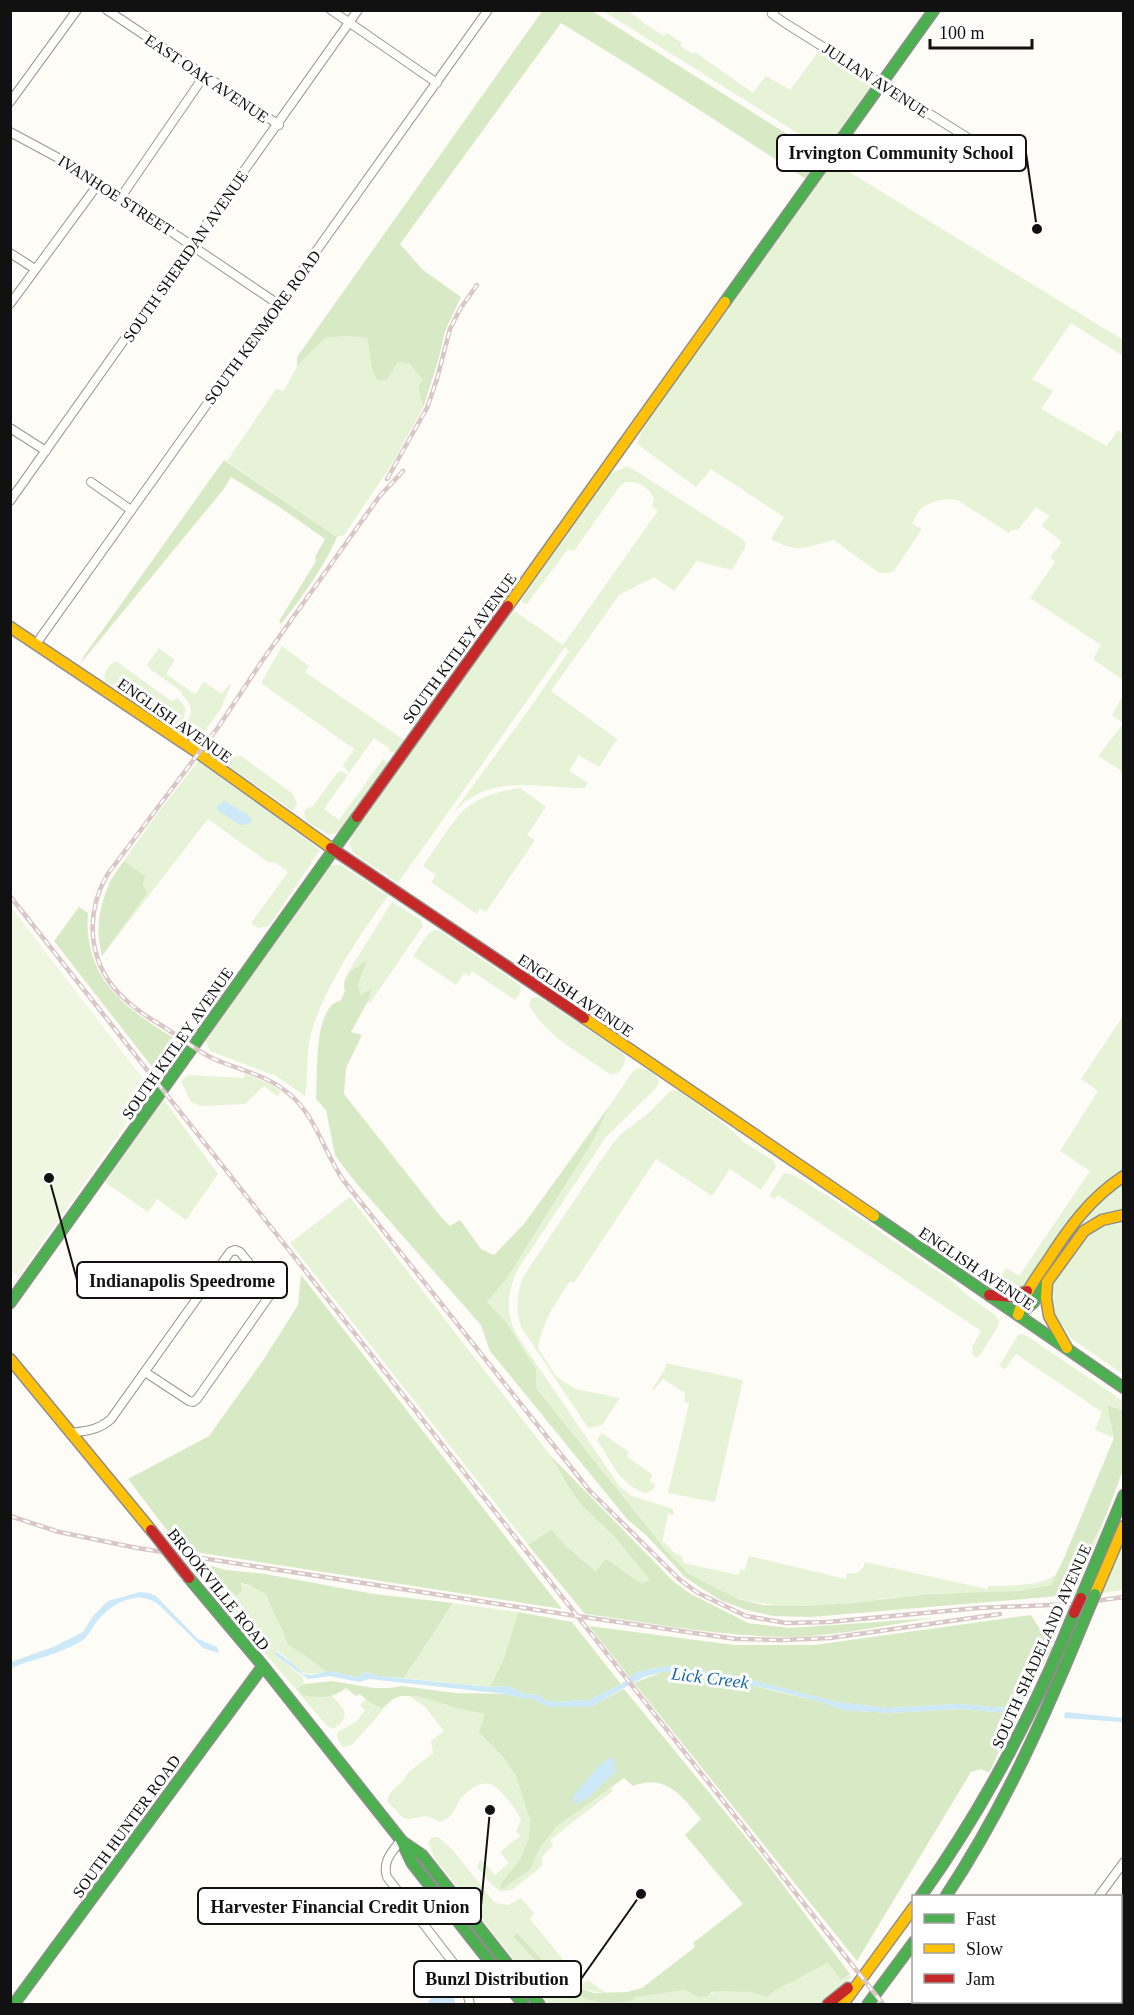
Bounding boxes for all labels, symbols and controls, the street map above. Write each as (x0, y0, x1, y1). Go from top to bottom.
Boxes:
scale bar (930, 12, 1032, 50)
text: 100 m (939, 23, 985, 43)
street label: EAST OAK AVENUE (142, 31, 272, 126)
street label: JULIAN AVENUE (820, 40, 932, 121)
callout: Irvington Community School (777, 135, 1026, 171)
text: Irvington Community School (788, 143, 1014, 163)
street label: IVANHOE STREET (55, 152, 177, 239)
street label: SOUTH SHERIDAN AVENUE (120, 167, 251, 345)
street label: SOUTH KENMORE ROAD (201, 247, 324, 407)
street label: SOUTH KITLEY AVENUE (399, 570, 520, 727)
street label: ENGLISH AVENUE (114, 675, 235, 766)
street label: ENGLISH AVENUE (515, 951, 637, 1040)
street label: SOUTH KITLEY AVENUE (118, 964, 236, 1122)
street label: ENGLISH AVENUE (916, 1224, 1038, 1313)
callout: Indianapolis Speedrome (77, 1262, 287, 1298)
text: Indianapolis Speedrome (89, 1271, 275, 1291)
street label: BROOKVILLE ROAD (164, 1525, 273, 1654)
street label: SOUTH SHADELAND AVENUE (989, 1541, 1094, 1751)
water label: Lick Creek (669, 1663, 751, 1693)
street label: SOUTH HUNTER ROAD (69, 1752, 184, 1901)
callout: Harvester Financial Credit Union (198, 1888, 481, 1924)
legend (912, 1895, 1122, 2003)
text: Harvester Financial Credit Union (211, 1897, 469, 1917)
text: Fast (966, 1909, 996, 1929)
text: Slow (966, 1939, 1003, 1959)
callout: Bunzl Distribution (414, 1961, 581, 1997)
text: Bunzl Distribution (425, 1969, 569, 1989)
text: Jam (966, 1969, 995, 1989)

